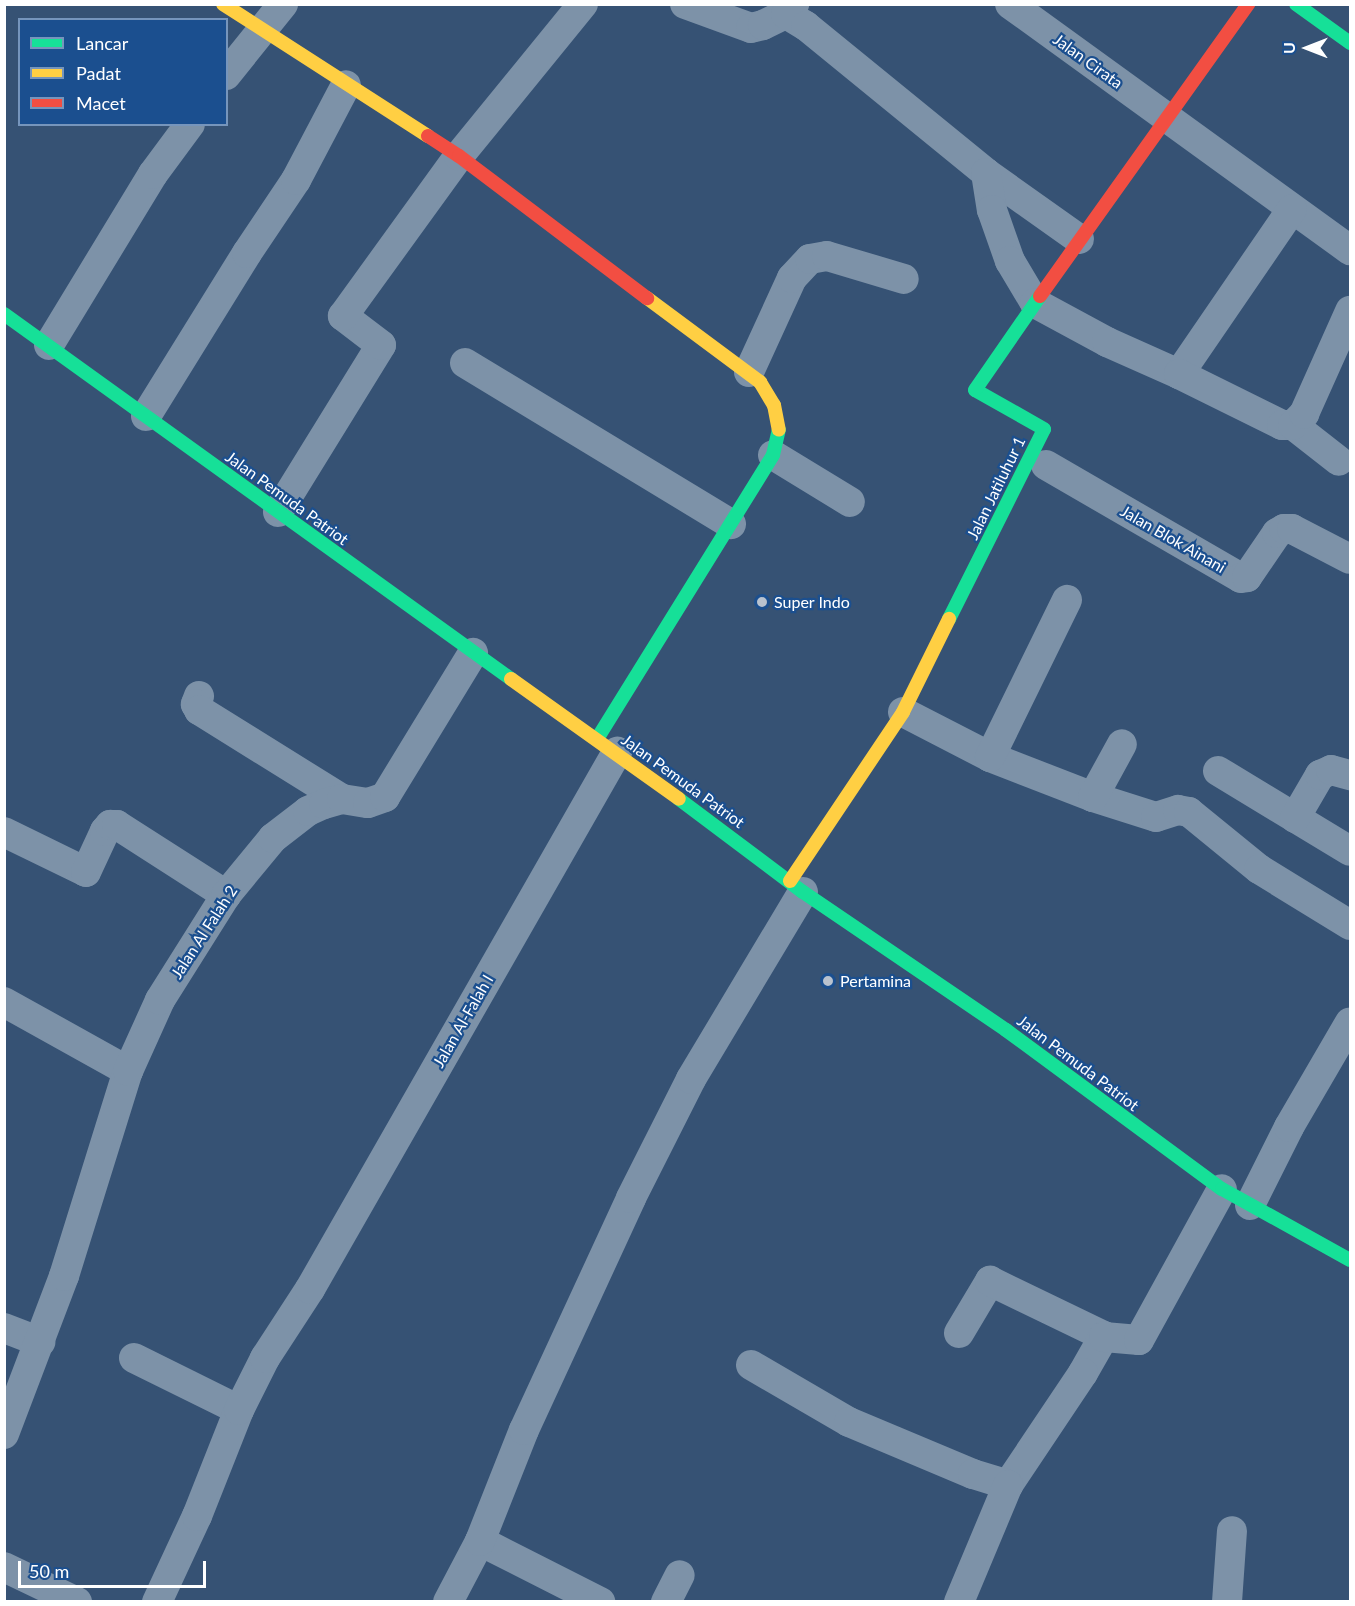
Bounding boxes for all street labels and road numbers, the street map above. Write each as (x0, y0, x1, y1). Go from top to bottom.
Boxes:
street label: Jalan Cirata (1050, 29, 1126, 93)
street label: Jalan Jatiluhur 1 (963, 433, 1029, 543)
street label: Jalan Pemuda Patriot (222, 447, 352, 549)
street label: Jalan Blok Ainani (1117, 501, 1229, 577)
street label: Jalan Pemuda Patriot (618, 730, 748, 832)
street label: Jalan Al Falah 2 (167, 882, 241, 982)
street label: Jalan Al-Falah I (428, 971, 498, 1071)
street label: Jalan Pemuda Patriot (1013, 1011, 1143, 1115)

